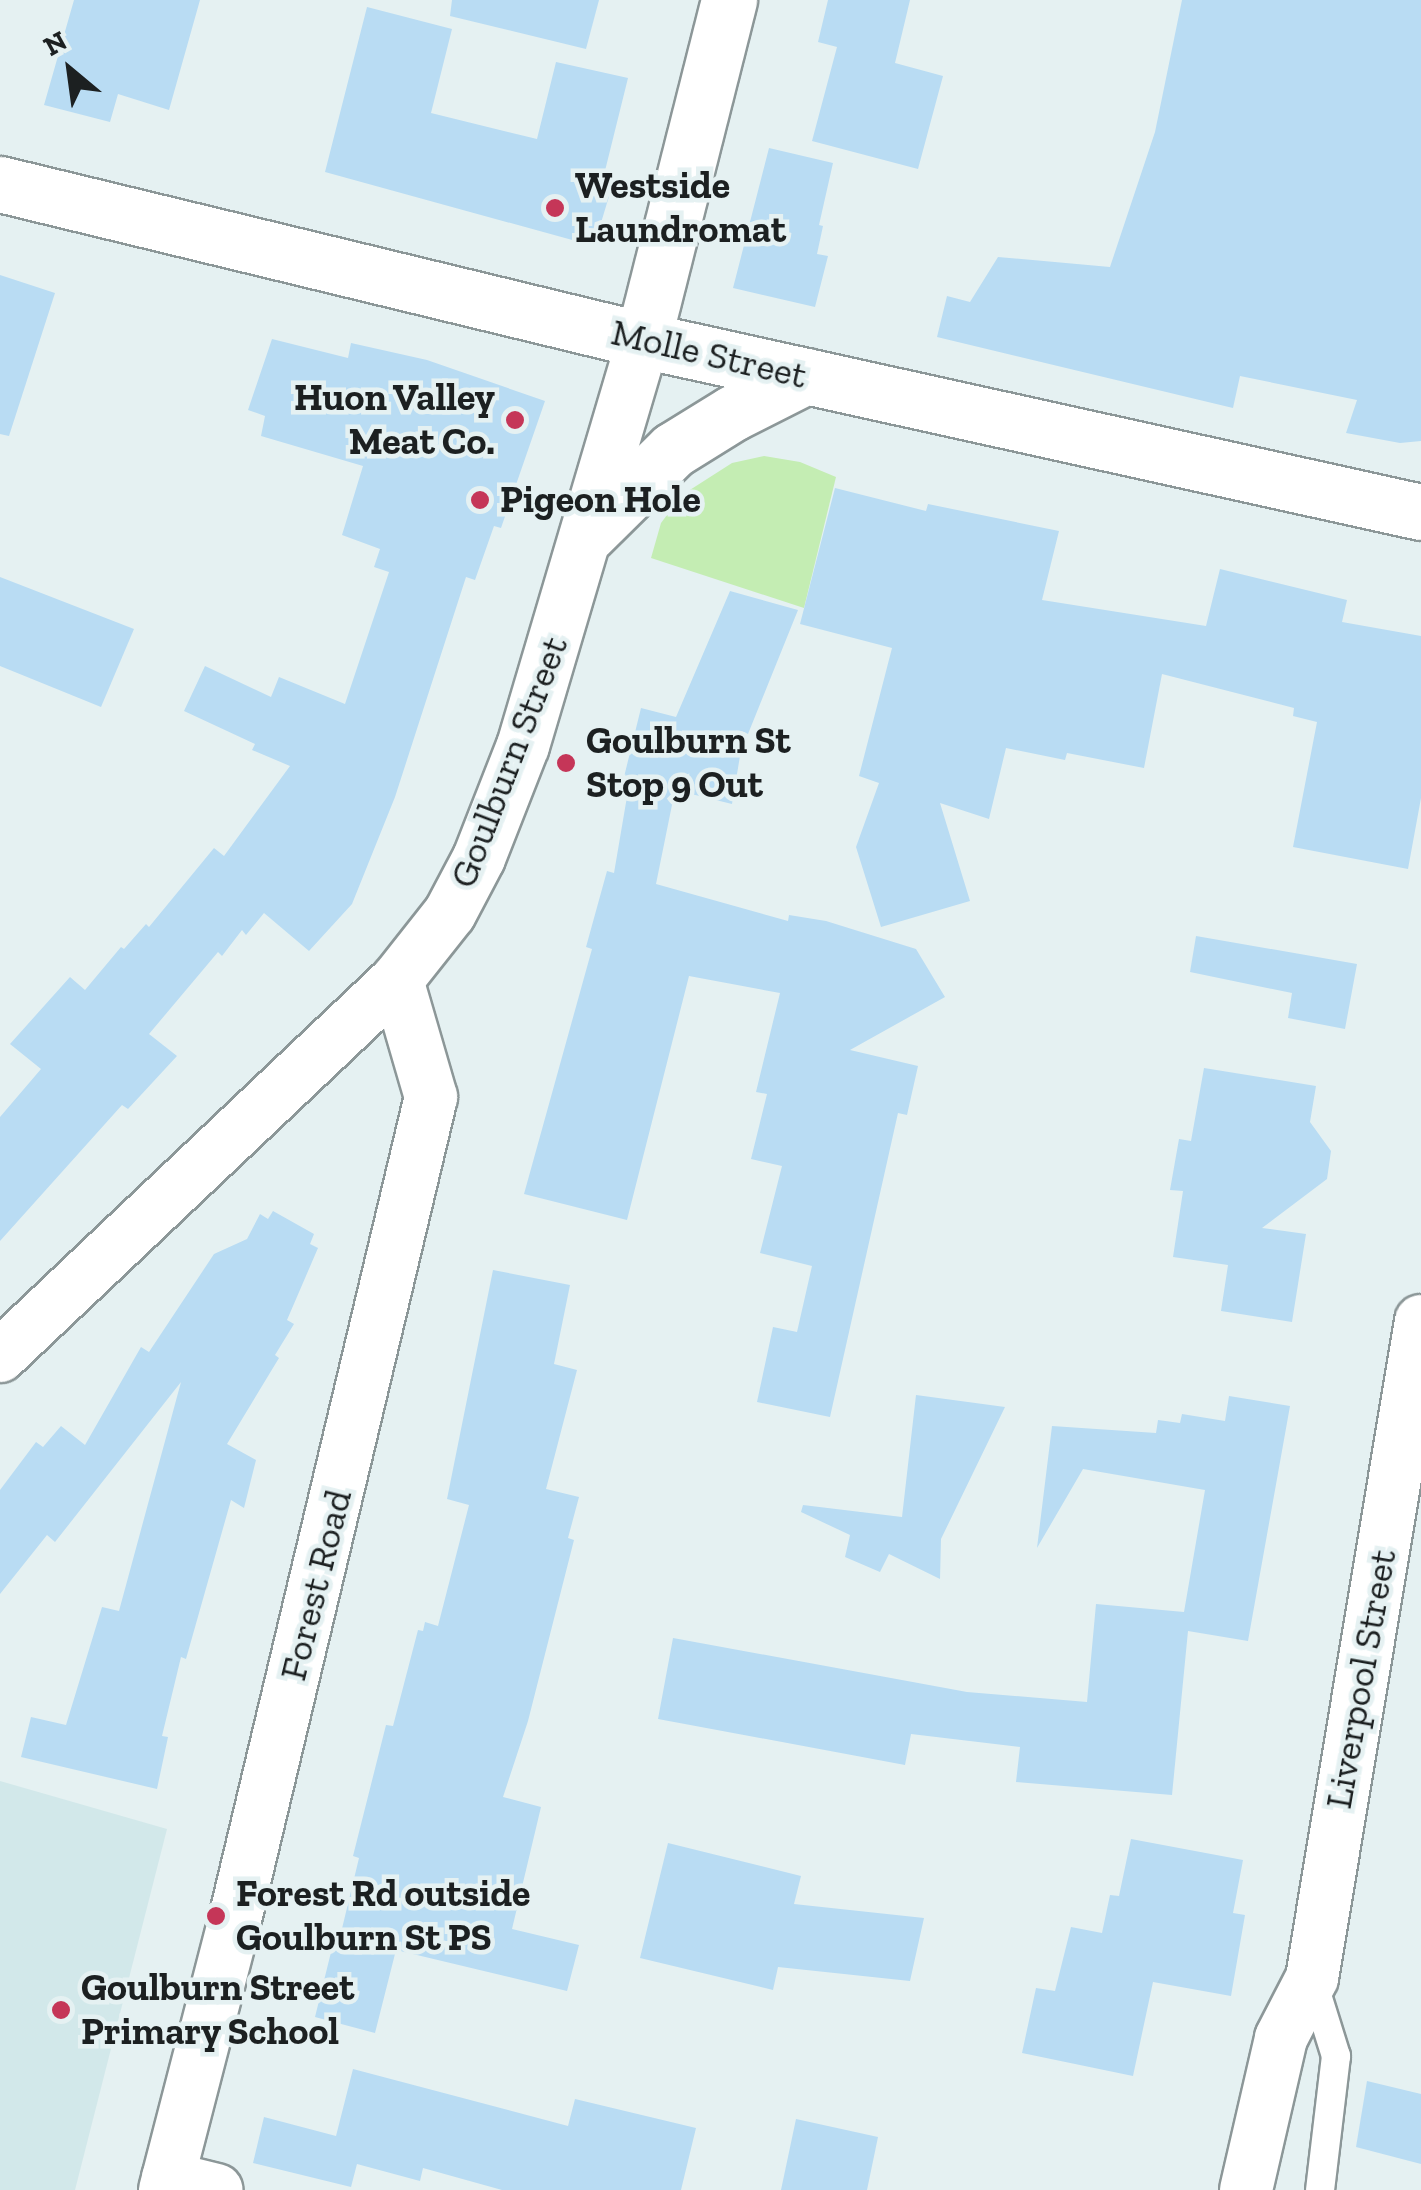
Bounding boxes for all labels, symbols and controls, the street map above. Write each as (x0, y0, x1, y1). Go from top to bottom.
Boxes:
north arrow (20, 20, 120, 120)
text: N (38, 24, 73, 63)
place label: Westside Laundromat (575, 163, 786, 252)
marker: Westside Laundromat (544, 197, 566, 219)
street label: Molle Street (607, 309, 811, 399)
place label: Huon Valley Meat Co. (293, 375, 495, 464)
marker: Huon Valley Meat Co. (504, 409, 526, 431)
place label: Pigeon Hole (500, 477, 701, 523)
marker: Pigeon Hole (469, 489, 491, 511)
street label: Goulburn Street (440, 630, 578, 894)
place label: Goulburn St Stop 9 Out (586, 718, 791, 808)
marker: Goulburn St Stop 9 Out (555, 752, 577, 774)
street label: Forest Road (270, 1485, 362, 1685)
street label: Liverpool Street (1316, 1546, 1406, 1812)
place label: Forest Rd outside Goulburn St PS (236, 1871, 530, 1960)
marker: Forest Rd outside Goulburn St PS (205, 1905, 227, 1927)
place label: Goulburn Street Primary School (81, 1965, 354, 2054)
marker: Goulburn Street Primary School (50, 1999, 72, 2021)

